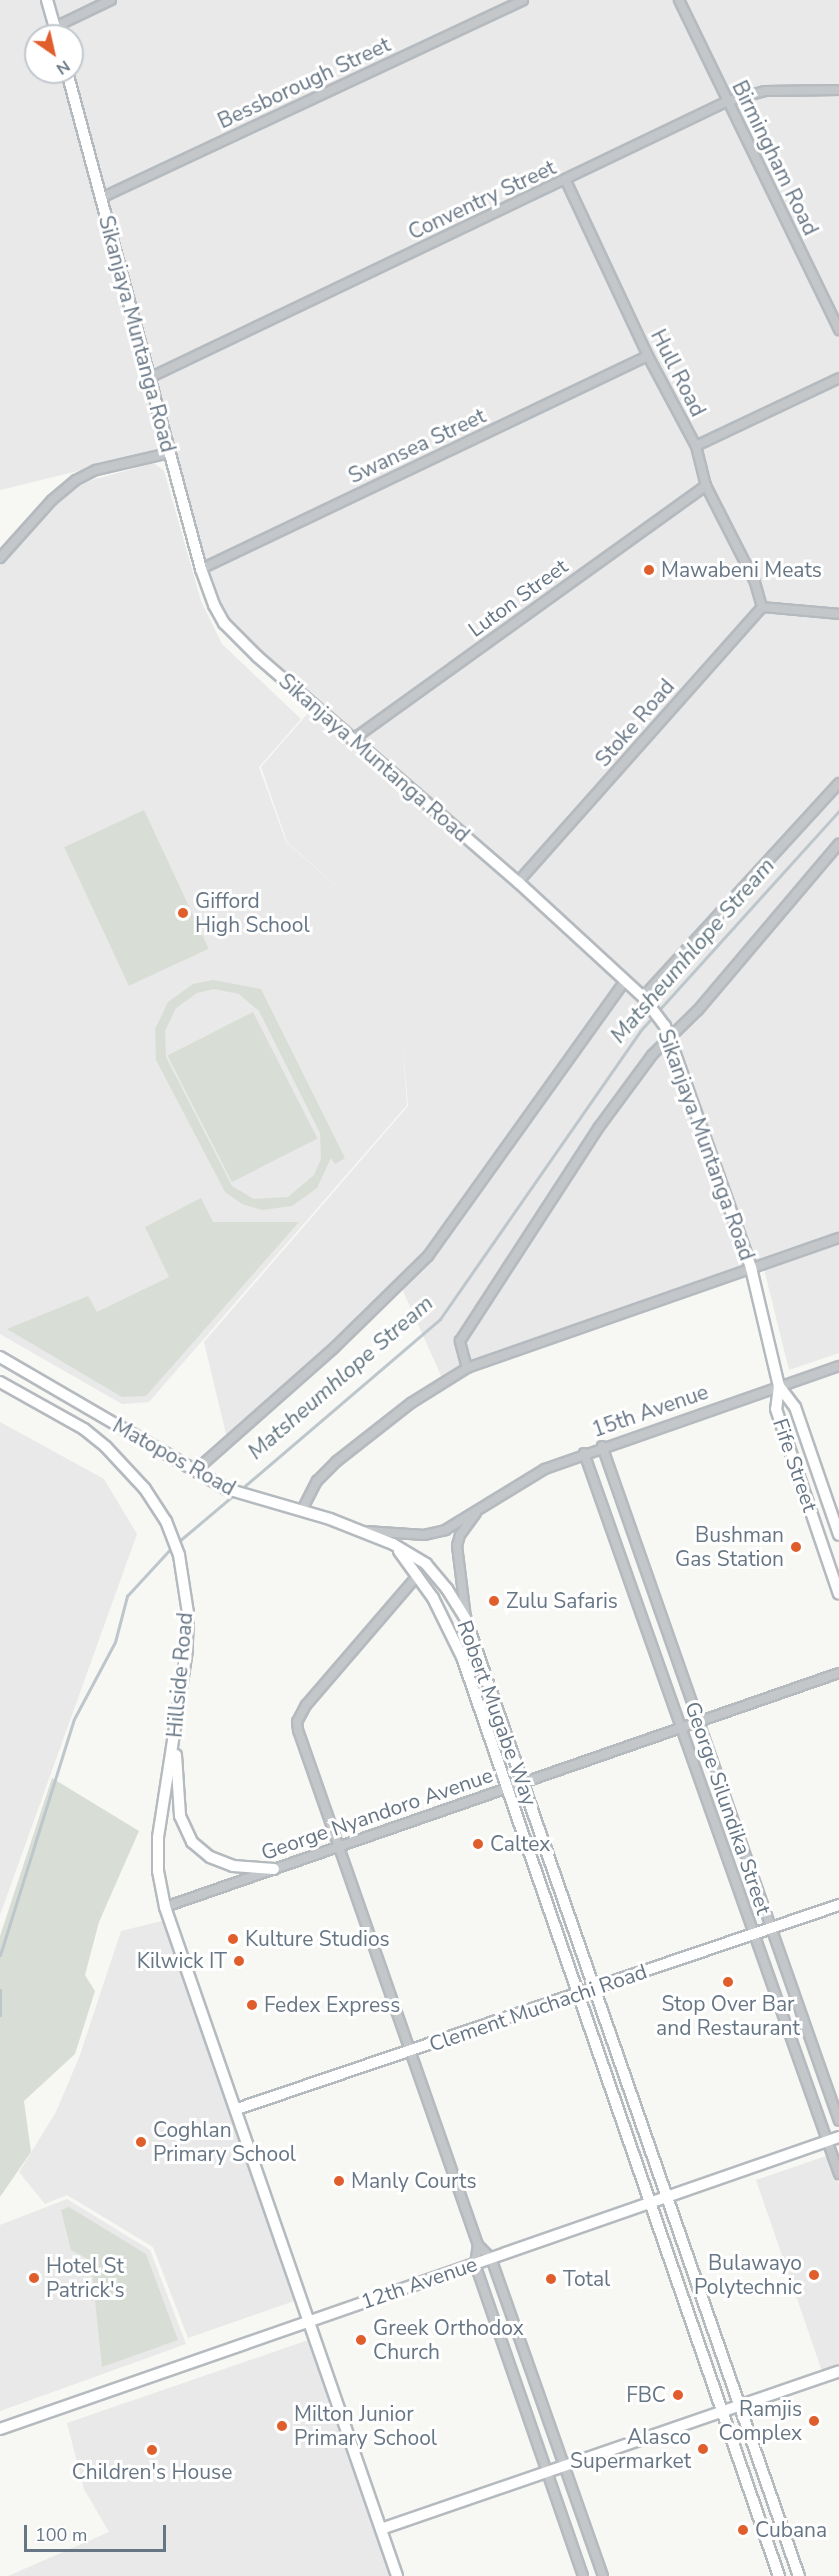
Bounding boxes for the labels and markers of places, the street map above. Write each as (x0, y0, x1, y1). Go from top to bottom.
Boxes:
place label: Mawabeni Meats (661, 557, 822, 583)
marker: Mawabeni Meats (642, 563, 656, 577)
place label: Gifford High School (195, 888, 310, 938)
marker: Gifford High School (176, 906, 190, 920)
place label: Bushman Gas Station (675, 1522, 784, 1572)
marker: Bushman Gas Station (789, 1540, 803, 1554)
place label: Zulu Safaris (506, 1588, 618, 1614)
marker: Zulu Safaris (487, 1594, 501, 1608)
place label: Caltex (490, 1831, 550, 1857)
marker: Caltex (471, 1837, 485, 1851)
place label: Kulture Studios (245, 1926, 390, 1952)
marker: Kulture Studios (226, 1932, 240, 1946)
place label: Kilwick IT (137, 1948, 227, 1974)
marker: Kilwick IT (232, 1954, 246, 1968)
marker: Stop Over Bar and Restaurant (721, 1975, 735, 1989)
place label: Stop Over Bar and Restaurant (656, 1991, 800, 2041)
place label: Fedex Express (264, 1992, 400, 2018)
marker: Fedex Express (245, 1998, 259, 2012)
place label: Coghlan Primary School (153, 2117, 296, 2167)
marker: Coghlan Primary School (134, 2135, 148, 2149)
place label: Manly Courts (351, 2168, 477, 2194)
marker: Manly Courts (332, 2174, 346, 2188)
place label: Bulawayo Polytechnic (694, 2250, 802, 2300)
place label: Hotel St Patrick's (46, 2253, 125, 2303)
place label: Total (563, 2266, 610, 2292)
marker: Bulawayo Polytechnic (807, 2268, 821, 2282)
marker: Hotel St Patrick's (27, 2271, 41, 2285)
marker: Total (544, 2272, 558, 2286)
place label: Greek Orthodox Church (373, 2315, 524, 2365)
marker: Greek Orthodox Church (354, 2333, 368, 2347)
place label: FBC (626, 2382, 666, 2408)
marker: FBC (671, 2388, 685, 2402)
place label: Ramjis Complex (718, 2396, 802, 2446)
place label: Milton Junior Primary School (294, 2401, 437, 2451)
marker: Ramjis Complex (807, 2414, 821, 2428)
marker: Milton Junior Primary School (275, 2419, 289, 2433)
place label: Alasco Supermarket (570, 2424, 691, 2474)
marker: Alasco Supermarket (696, 2442, 710, 2456)
marker: Children's House (145, 2443, 159, 2457)
place label: Children's House (72, 2459, 232, 2485)
place label: Cubana (755, 2517, 827, 2543)
marker: Cubana (736, 2523, 750, 2537)

